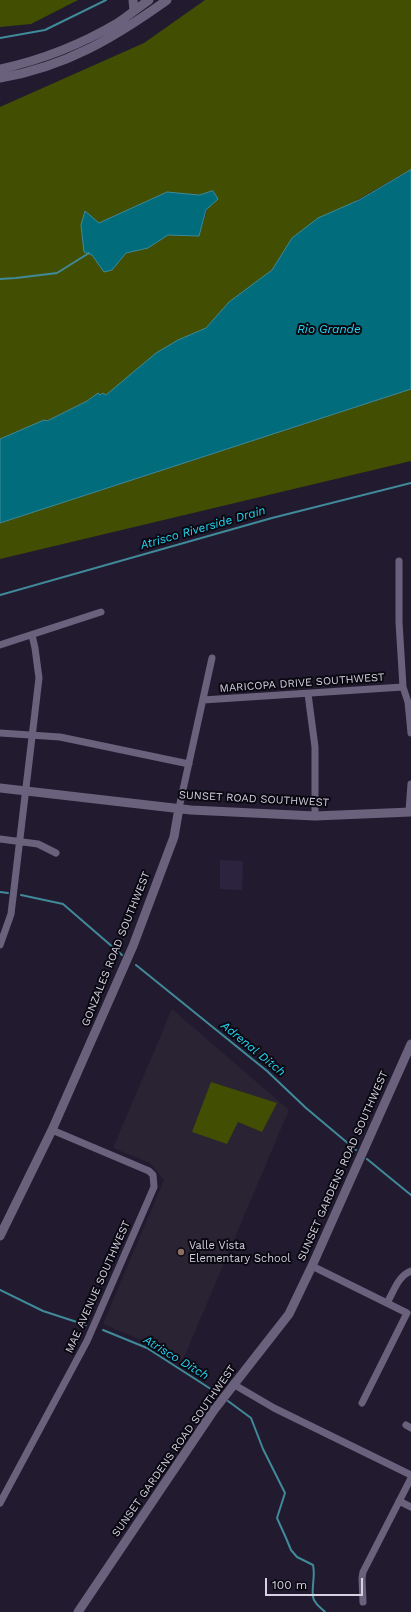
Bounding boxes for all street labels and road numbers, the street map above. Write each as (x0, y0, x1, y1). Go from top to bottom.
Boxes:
street label: MARICOPA DRIVE SOUTHWEST (219, 671, 385, 695)
street label: SUNSET ROAD SOUTHWEST (179, 788, 329, 810)
street label: GONZALES ROAD SOUTHWEST (79, 870, 153, 1028)
street label: SUNSET GARDENS ROAD SOUTHWEST (295, 1069, 391, 1263)
street label: MAE AVENUE SOUTHWEST (63, 1219, 133, 1355)
street label: SUNSET GARDENS ROAD SOUTHWEST (109, 1363, 239, 1539)

